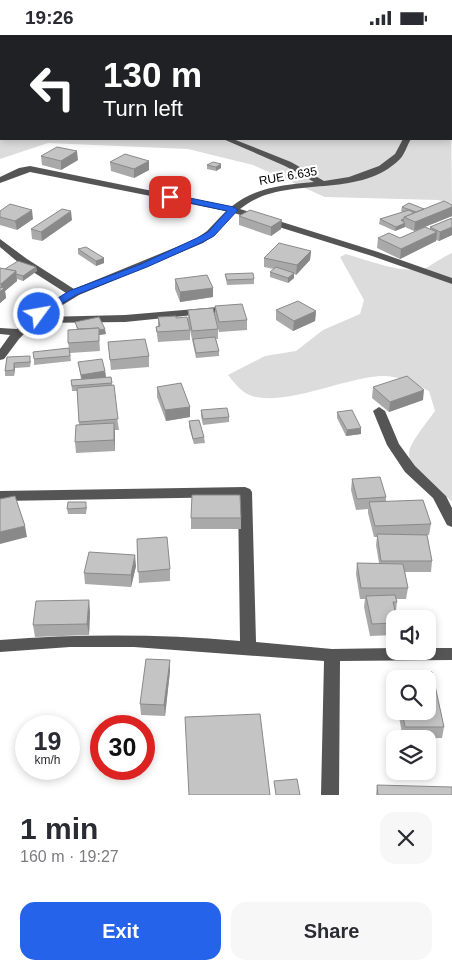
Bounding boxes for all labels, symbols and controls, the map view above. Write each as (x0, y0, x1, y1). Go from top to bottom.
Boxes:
text: 19:26 (25, 7, 74, 28)
icon: left (20, 55, 85, 120)
text: 130 m (103, 55, 202, 94)
text: Turn left (103, 96, 183, 121)
street label: RUE 6.635 (258, 164, 318, 188)
pin (149, 176, 191, 218)
icon: arrive (156, 183, 184, 211)
position arrow (12, 287, 64, 339)
map controls (386, 610, 436, 780)
button: sound (386, 610, 436, 660)
button: search (386, 670, 436, 720)
speed limit sign: 30 (90, 715, 155, 780)
text: 19 (34, 727, 61, 755)
button: layers (386, 730, 436, 780)
text: km/h (34, 753, 61, 767)
text: 1 min (20, 812, 98, 845)
button: close (380, 812, 432, 864)
text: 160 m · 19:27 (20, 848, 119, 865)
button: Exit (20, 902, 221, 960)
button: Share (231, 902, 432, 960)

